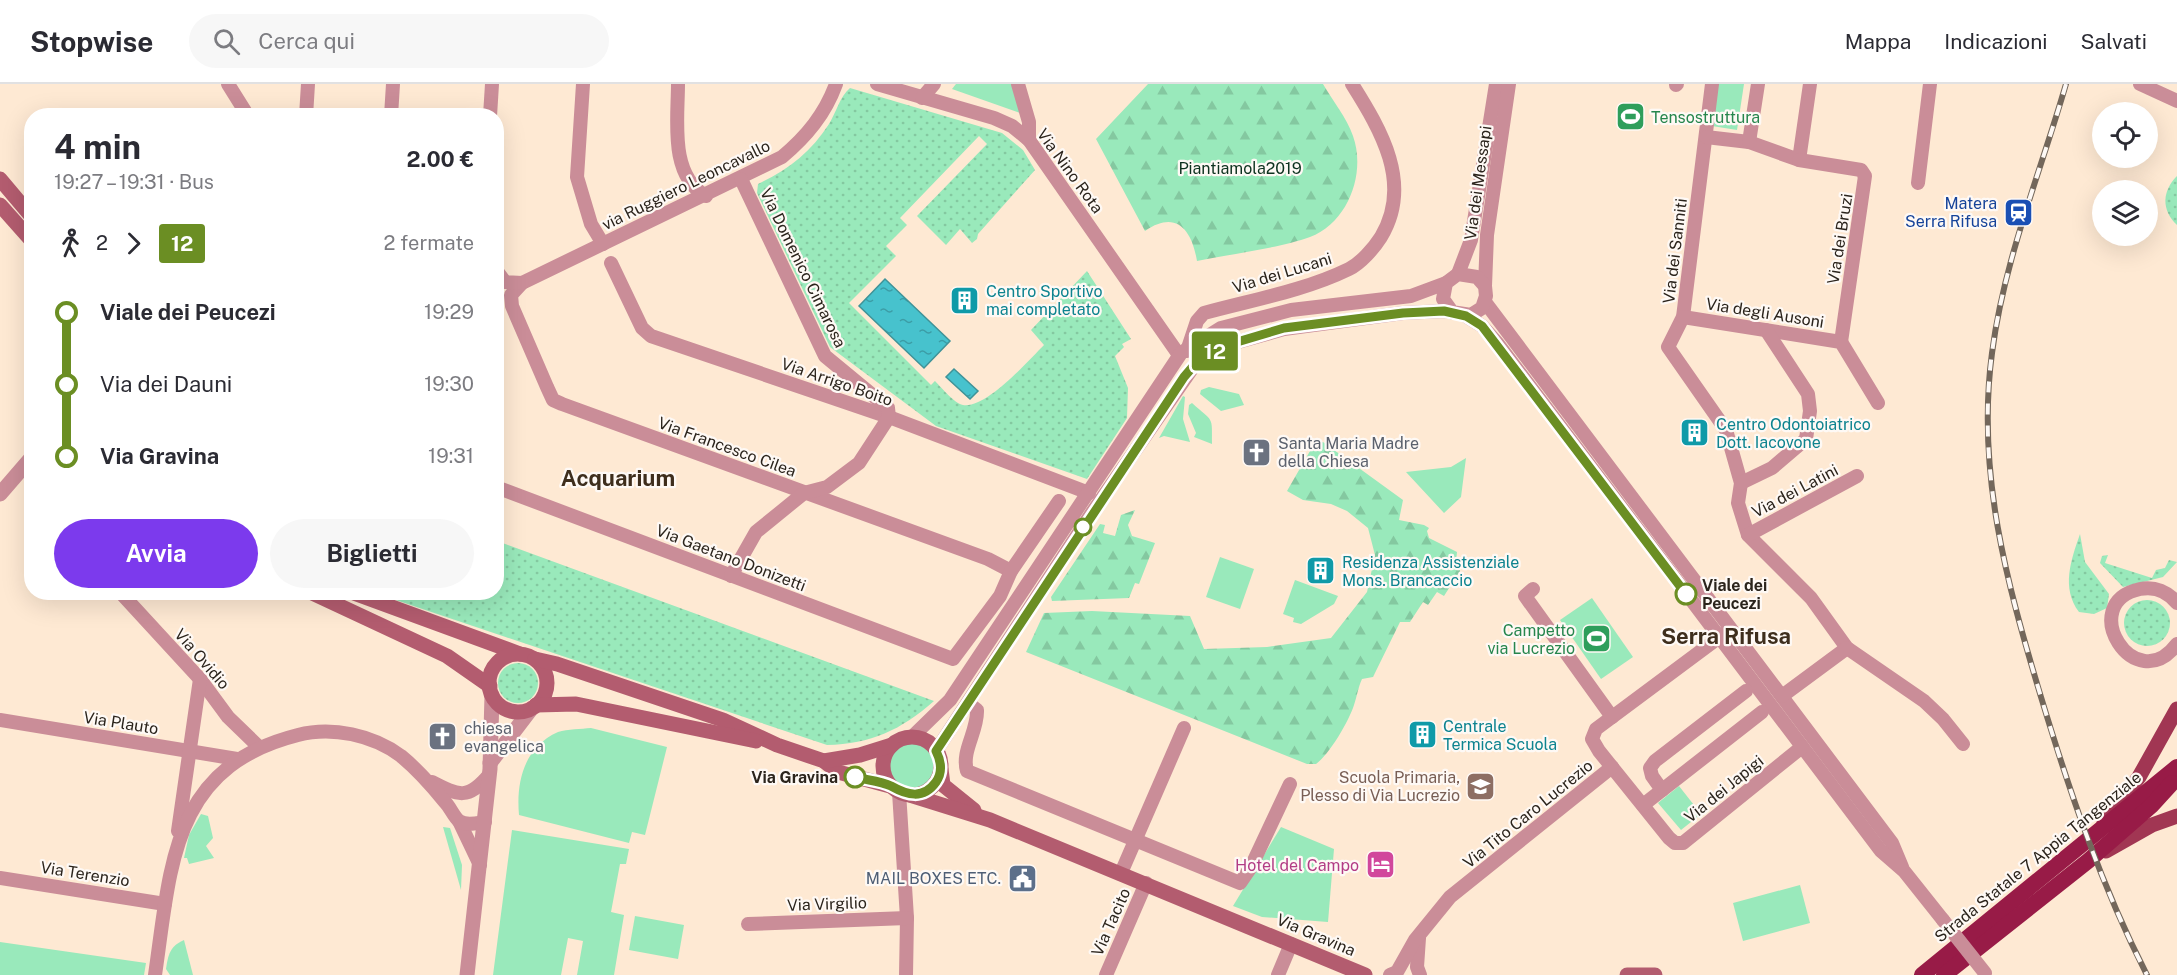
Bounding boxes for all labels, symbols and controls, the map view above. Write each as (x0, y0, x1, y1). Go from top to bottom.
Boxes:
search box (189, 14, 609, 68)
text: Stopwise (30, 25, 153, 58)
icon: search (210, 25, 243, 58)
text: Cerca qui (258, 28, 355, 54)
text: Mappa (1845, 29, 1911, 54)
text: Indicazioni (1944, 29, 2048, 54)
text: Salvati (2081, 29, 2147, 54)
sports icon: Tensostruttura (1614, 101, 1646, 133)
map controls (2092, 102, 2158, 246)
button: locate (2092, 102, 2158, 168)
place label: Tensostruttura (1651, 108, 1760, 127)
street label: Via Nino Rota (1033, 125, 1107, 217)
street label: Via dei Messapi (1461, 125, 1495, 241)
text: 4 min (54, 128, 141, 166)
street label: via Ruggiero Leoncavallo (599, 136, 773, 234)
text: 2.00 € (407, 146, 474, 172)
park label: Piantiamola2019 (1178, 159, 1302, 178)
text: 19:27 – 19:31 · Bus (54, 170, 214, 194)
button: layers (2092, 180, 2158, 246)
street label: Via Domenico Cimarosa (756, 185, 850, 351)
street label: Via dei Bruzi (1823, 192, 1857, 286)
place label: Matera Serra Rifusa (1905, 194, 1997, 231)
station icon: Matera Serra Rifusa (2002, 196, 2034, 228)
street label: Via dei Sanniti (1659, 197, 1691, 305)
icon: walk (54, 227, 87, 260)
icon: forward (117, 227, 150, 260)
text: 2 (96, 231, 108, 255)
text: 12 (171, 231, 193, 256)
text: 2 fermate (384, 231, 474, 255)
street label: Via dei Lucani (1230, 249, 1334, 297)
place label: Centro Sportivo mai completato (986, 282, 1103, 319)
building icon: Centro Sportivo mai completato (949, 284, 981, 316)
street label: Via degli Ausoni (1705, 294, 1825, 332)
text: Viale dei Peucezi (100, 299, 276, 325)
text: 19:29 (424, 300, 474, 324)
line badge: 12 (1188, 332, 1242, 370)
text: 12 (1204, 339, 1226, 364)
street label: Via Arrigo Boito (779, 354, 895, 410)
text: Via dei Dauni (100, 371, 232, 397)
text: 19:30 (424, 372, 474, 396)
street label: Via Francesco Cilea (655, 413, 799, 481)
place label: Centro Odontoiatrico Dott. Iacovone (1716, 415, 1871, 452)
building icon: Centro Odontoiatrico Dott. Iacovone (1679, 417, 1711, 449)
place label: Santa Maria Madre della Chiesa (1278, 434, 1419, 471)
church icon: Santa Maria Madre della Chiesa (1241, 436, 1273, 468)
text: Via Gravina (100, 443, 219, 469)
text: 19:31 (428, 444, 474, 468)
street label: Via dei Latini (1749, 460, 1841, 522)
district label: Acquarium (561, 465, 675, 491)
unlabelled marker (1074, 518, 1092, 536)
button: Avvia (54, 519, 258, 588)
button: Biglietti (270, 519, 474, 588)
street label: Via Gaetano Donizetti (653, 521, 809, 595)
place label: Residenza Assistenziale Mons. Brancaccio (1342, 553, 1519, 590)
building icon: Residenza Assistenziale Mons. Brancaccio (1305, 555, 1337, 587)
place label: Viale dei Peucezi (1702, 576, 1767, 613)
marker: Viale dei Peucezi (1675, 583, 1697, 605)
place label: Campetto via Lucrezio (1487, 621, 1575, 658)
sports icon: Campetto via Lucrezio (1580, 623, 1612, 655)
district label: Serra Rifusa (1661, 623, 1791, 649)
street label: Via Ovidio (171, 625, 233, 693)
street label: Via Plauto (82, 708, 160, 738)
place label: Centrale Termica Scuola (1443, 717, 1557, 754)
place label: chiesa evangelica (464, 719, 544, 756)
building icon: Centrale Termica Scuola (1406, 719, 1438, 751)
church icon: chiesa evangelica (427, 721, 459, 753)
street label: Via dei Japigi (1681, 751, 1767, 827)
street label: Via Tito Caro Lucrezio (1459, 756, 1597, 872)
marker: Via Gravina (844, 766, 866, 788)
place label: Via Gravina (751, 768, 838, 787)
place label: Scuola Primaria, Plesso di Via Lucrezio (1300, 768, 1460, 805)
street label: Strada Statale 7 Appia Tangenziale (1931, 768, 2145, 946)
school or university icon: Scuola Primaria, Plesso di Via Lucrezio (1465, 770, 1497, 802)
hotel icon: Hotel del Campo (1364, 849, 1396, 881)
place label: Hotel del Campo (1235, 856, 1359, 875)
street label: Via Terenzio (39, 858, 131, 890)
public building icon: MAIL BOXES ETC. (1006, 862, 1038, 894)
place label: MAIL BOXES ETC. (866, 869, 1001, 888)
street label: Via Tacito (1088, 885, 1134, 959)
street label: Via Virgilio (787, 893, 867, 915)
street label: Via Gravina (1274, 910, 1358, 960)

